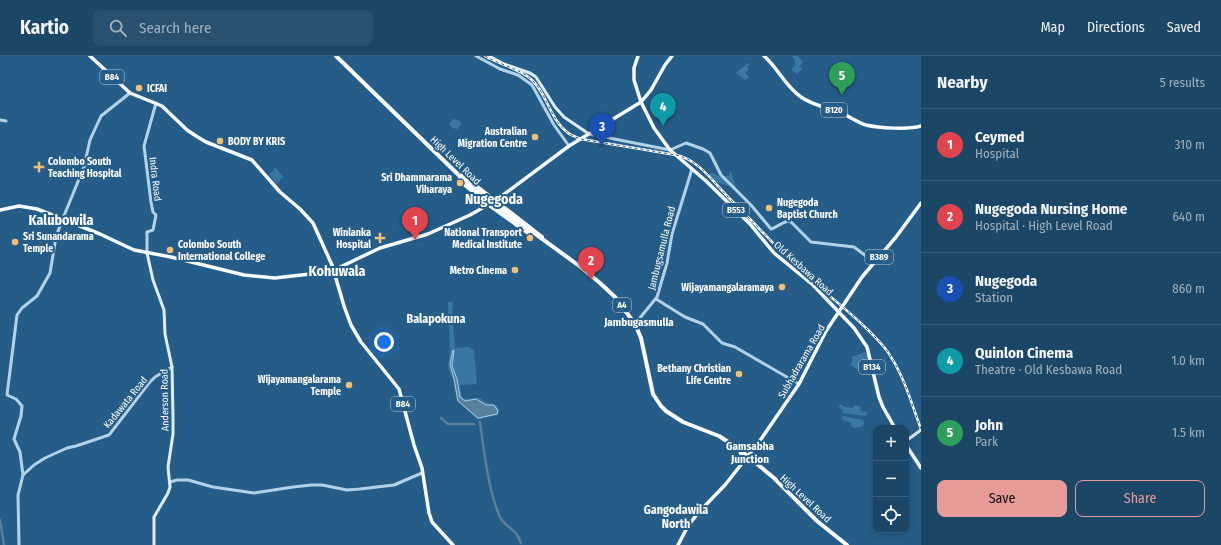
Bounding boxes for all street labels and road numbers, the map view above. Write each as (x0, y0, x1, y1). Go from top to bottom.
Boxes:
road number: B84 (100, 70, 124, 84)
road number: B120 (821, 103, 847, 117)
street label: High Level Road (428, 134, 483, 188)
street label: Indra Road (146, 156, 164, 202)
road number: B553 (723, 203, 749, 217)
street label: Jambugsamulla Road (646, 205, 678, 291)
street label: Old Kesbawa Road (771, 239, 835, 298)
road number: B389 (865, 250, 893, 264)
road number: A4 (613, 298, 631, 312)
street label: Subhadrarama Road (776, 323, 828, 400)
road number: B134 (859, 360, 885, 374)
street label: Anderson Road (158, 369, 172, 431)
street label: Kadawata Road (101, 374, 150, 431)
road number: B84 (391, 397, 415, 411)
street label: High Level Road (777, 472, 833, 525)

